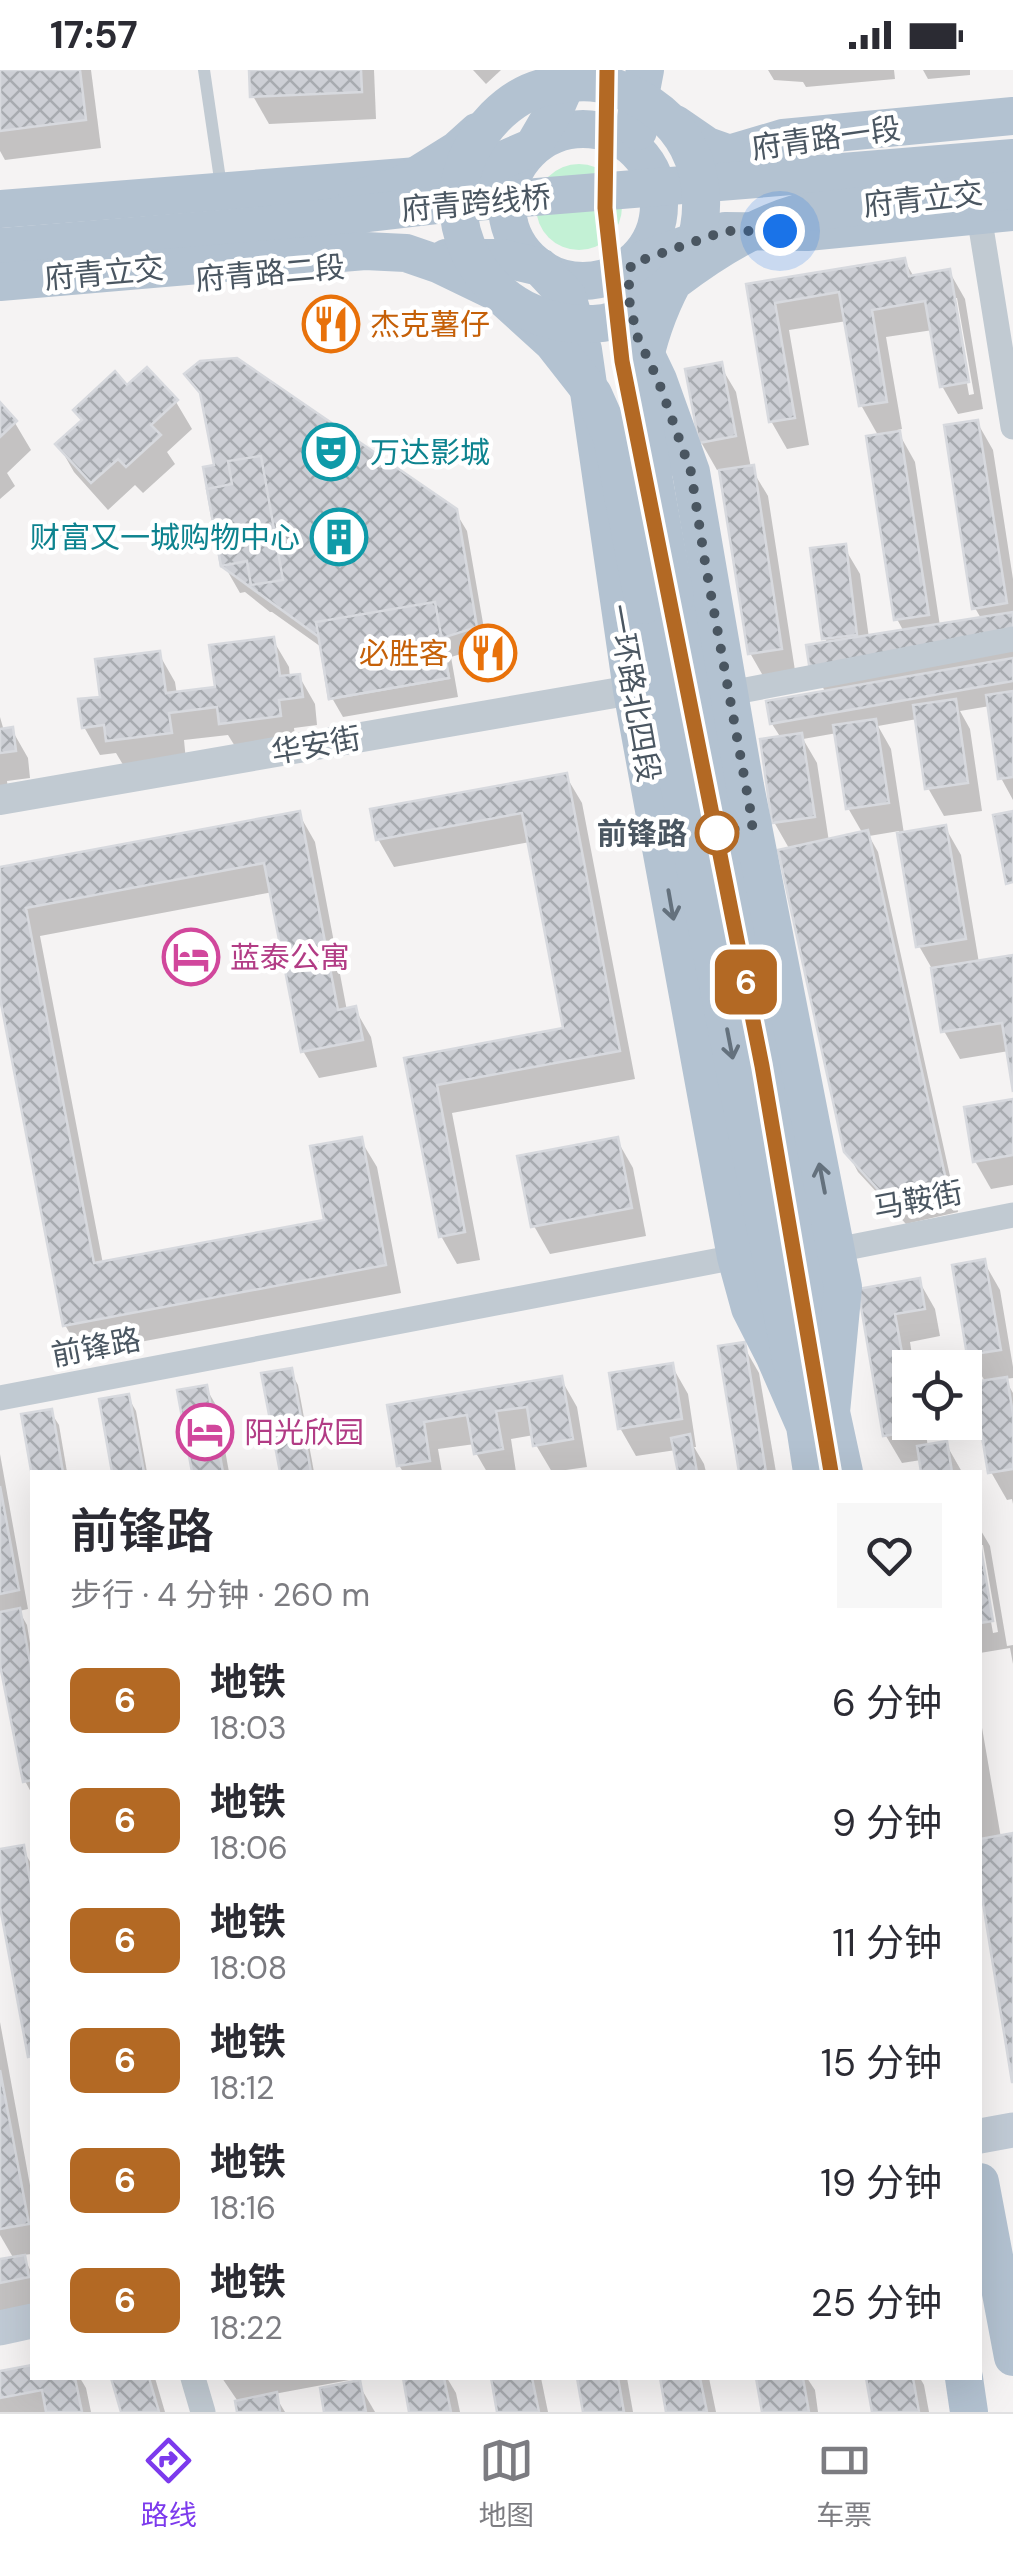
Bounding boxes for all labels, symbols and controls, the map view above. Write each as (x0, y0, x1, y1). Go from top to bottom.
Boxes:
text: 17:57 (50, 10, 138, 60)
street label: 府青路一段 (749, 108, 903, 168)
street label: 府青立交 (861, 173, 985, 225)
street label: 府青跨线桥 (400, 177, 552, 229)
your location (755, 206, 805, 256)
street label: 府青路二段 (194, 247, 346, 299)
street label: 府青立交 (43, 248, 165, 298)
restaurant icon: 杰克薯仔 (301, 294, 361, 354)
place label: 杰克薯仔 (370, 305, 490, 344)
theatre icon: 万达影城 (301, 422, 361, 482)
place label: 万达影城 (370, 433, 490, 472)
building icon: 财富又一城购物中心 (309, 507, 369, 567)
place label: 财富又一城购物中心 (30, 518, 300, 557)
street label: 一环路北四段 (599, 601, 669, 785)
restaurant icon: 必胜客 (458, 623, 518, 683)
place label: 必胜客 (359, 634, 449, 673)
street label: 华安街 (268, 718, 364, 772)
marker: 前锋路 (696, 812, 738, 854)
place label: 前锋路 (597, 814, 687, 853)
one-way arrow (662, 888, 681, 920)
hotel icon: 蓝泰公寓 (161, 927, 221, 987)
place label: 蓝泰公寓 (230, 938, 350, 977)
line badge: 6 (714, 950, 778, 1014)
text: 6 (735, 959, 757, 1005)
one-way arrow (721, 1027, 740, 1059)
one-way arrow (812, 1162, 831, 1194)
street label: 马鞍街 (870, 1172, 966, 1228)
street label: 前锋路 (48, 1319, 144, 1375)
map controls (892, 1350, 982, 1440)
button: locate (892, 1350, 982, 1440)
hotel icon: 阳光欣园 (175, 1402, 235, 1462)
place label: 阳光欣园 (244, 1413, 364, 1452)
text: 前锋路 (70, 1500, 214, 1563)
button: heart (837, 1503, 942, 1608)
text: 步行 · 4 分钟 · 260 m (70, 1574, 370, 1616)
text: 地铁 (210, 1657, 286, 1707)
text: 6 (114, 1677, 136, 1723)
text: 6 分钟 (832, 1678, 942, 1728)
text: 18:03 (210, 1707, 287, 1749)
text: 地铁 (210, 1777, 286, 1827)
text: 6 (114, 1797, 136, 1843)
text: 9 分钟 (832, 1798, 942, 1848)
text: 18:06 (210, 1827, 288, 1869)
text: 地铁 (210, 1897, 286, 1947)
text: 6 (114, 1917, 136, 1963)
text: 11 分钟 (832, 1918, 942, 1968)
text: 18:08 (210, 1947, 287, 1989)
text: 地铁 (210, 2017, 286, 2067)
text: 6 (114, 2037, 136, 2083)
text: 15 分钟 (821, 2038, 942, 2088)
text: 18:12 (210, 2067, 274, 2109)
text: 地铁 (210, 2137, 286, 2187)
text: 6 (114, 2157, 136, 2203)
text: 19 分钟 (820, 2158, 942, 2208)
text: 18:16 (210, 2187, 276, 2229)
text: 地铁 (210, 2257, 286, 2307)
text: 6 (114, 2277, 136, 2323)
text: 25 分钟 (811, 2278, 942, 2328)
text: 18:22 (210, 2307, 283, 2349)
tab: 路线 (141, 2433, 197, 2534)
tab: 地图 (478, 2433, 534, 2534)
tab: 车票 (816, 2433, 872, 2534)

